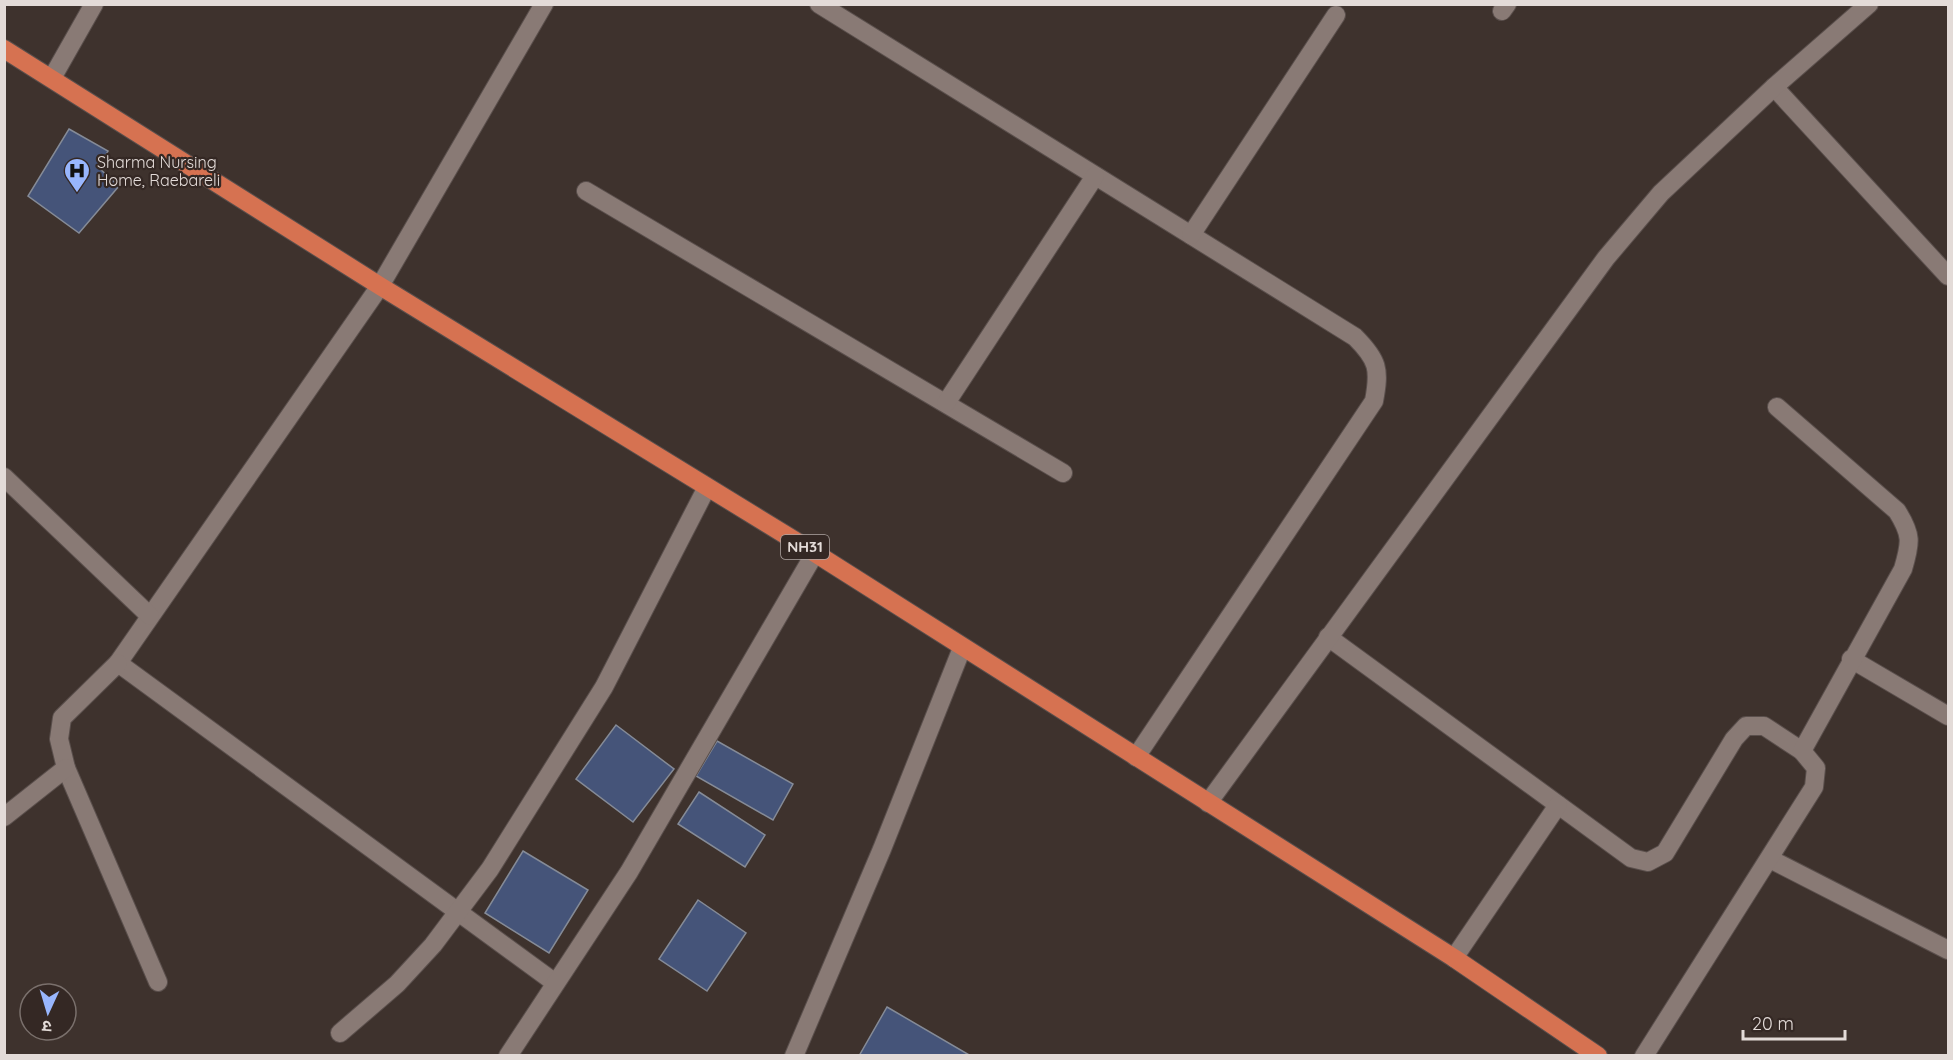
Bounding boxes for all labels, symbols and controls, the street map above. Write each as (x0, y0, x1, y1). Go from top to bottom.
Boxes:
place label: Sharma Nursing Home, Raebareli (97, 152, 220, 190)
hospital icon: Sharma Nursing Home, Raebareli (62, 156, 92, 194)
road number: NH31 (781, 535, 829, 559)
north arrow (18, 982, 78, 1042)
scale bar (1743, 1003, 1845, 1041)
text: 20 m (1752, 1012, 1794, 1035)
text: उ (41, 1017, 52, 1037)

